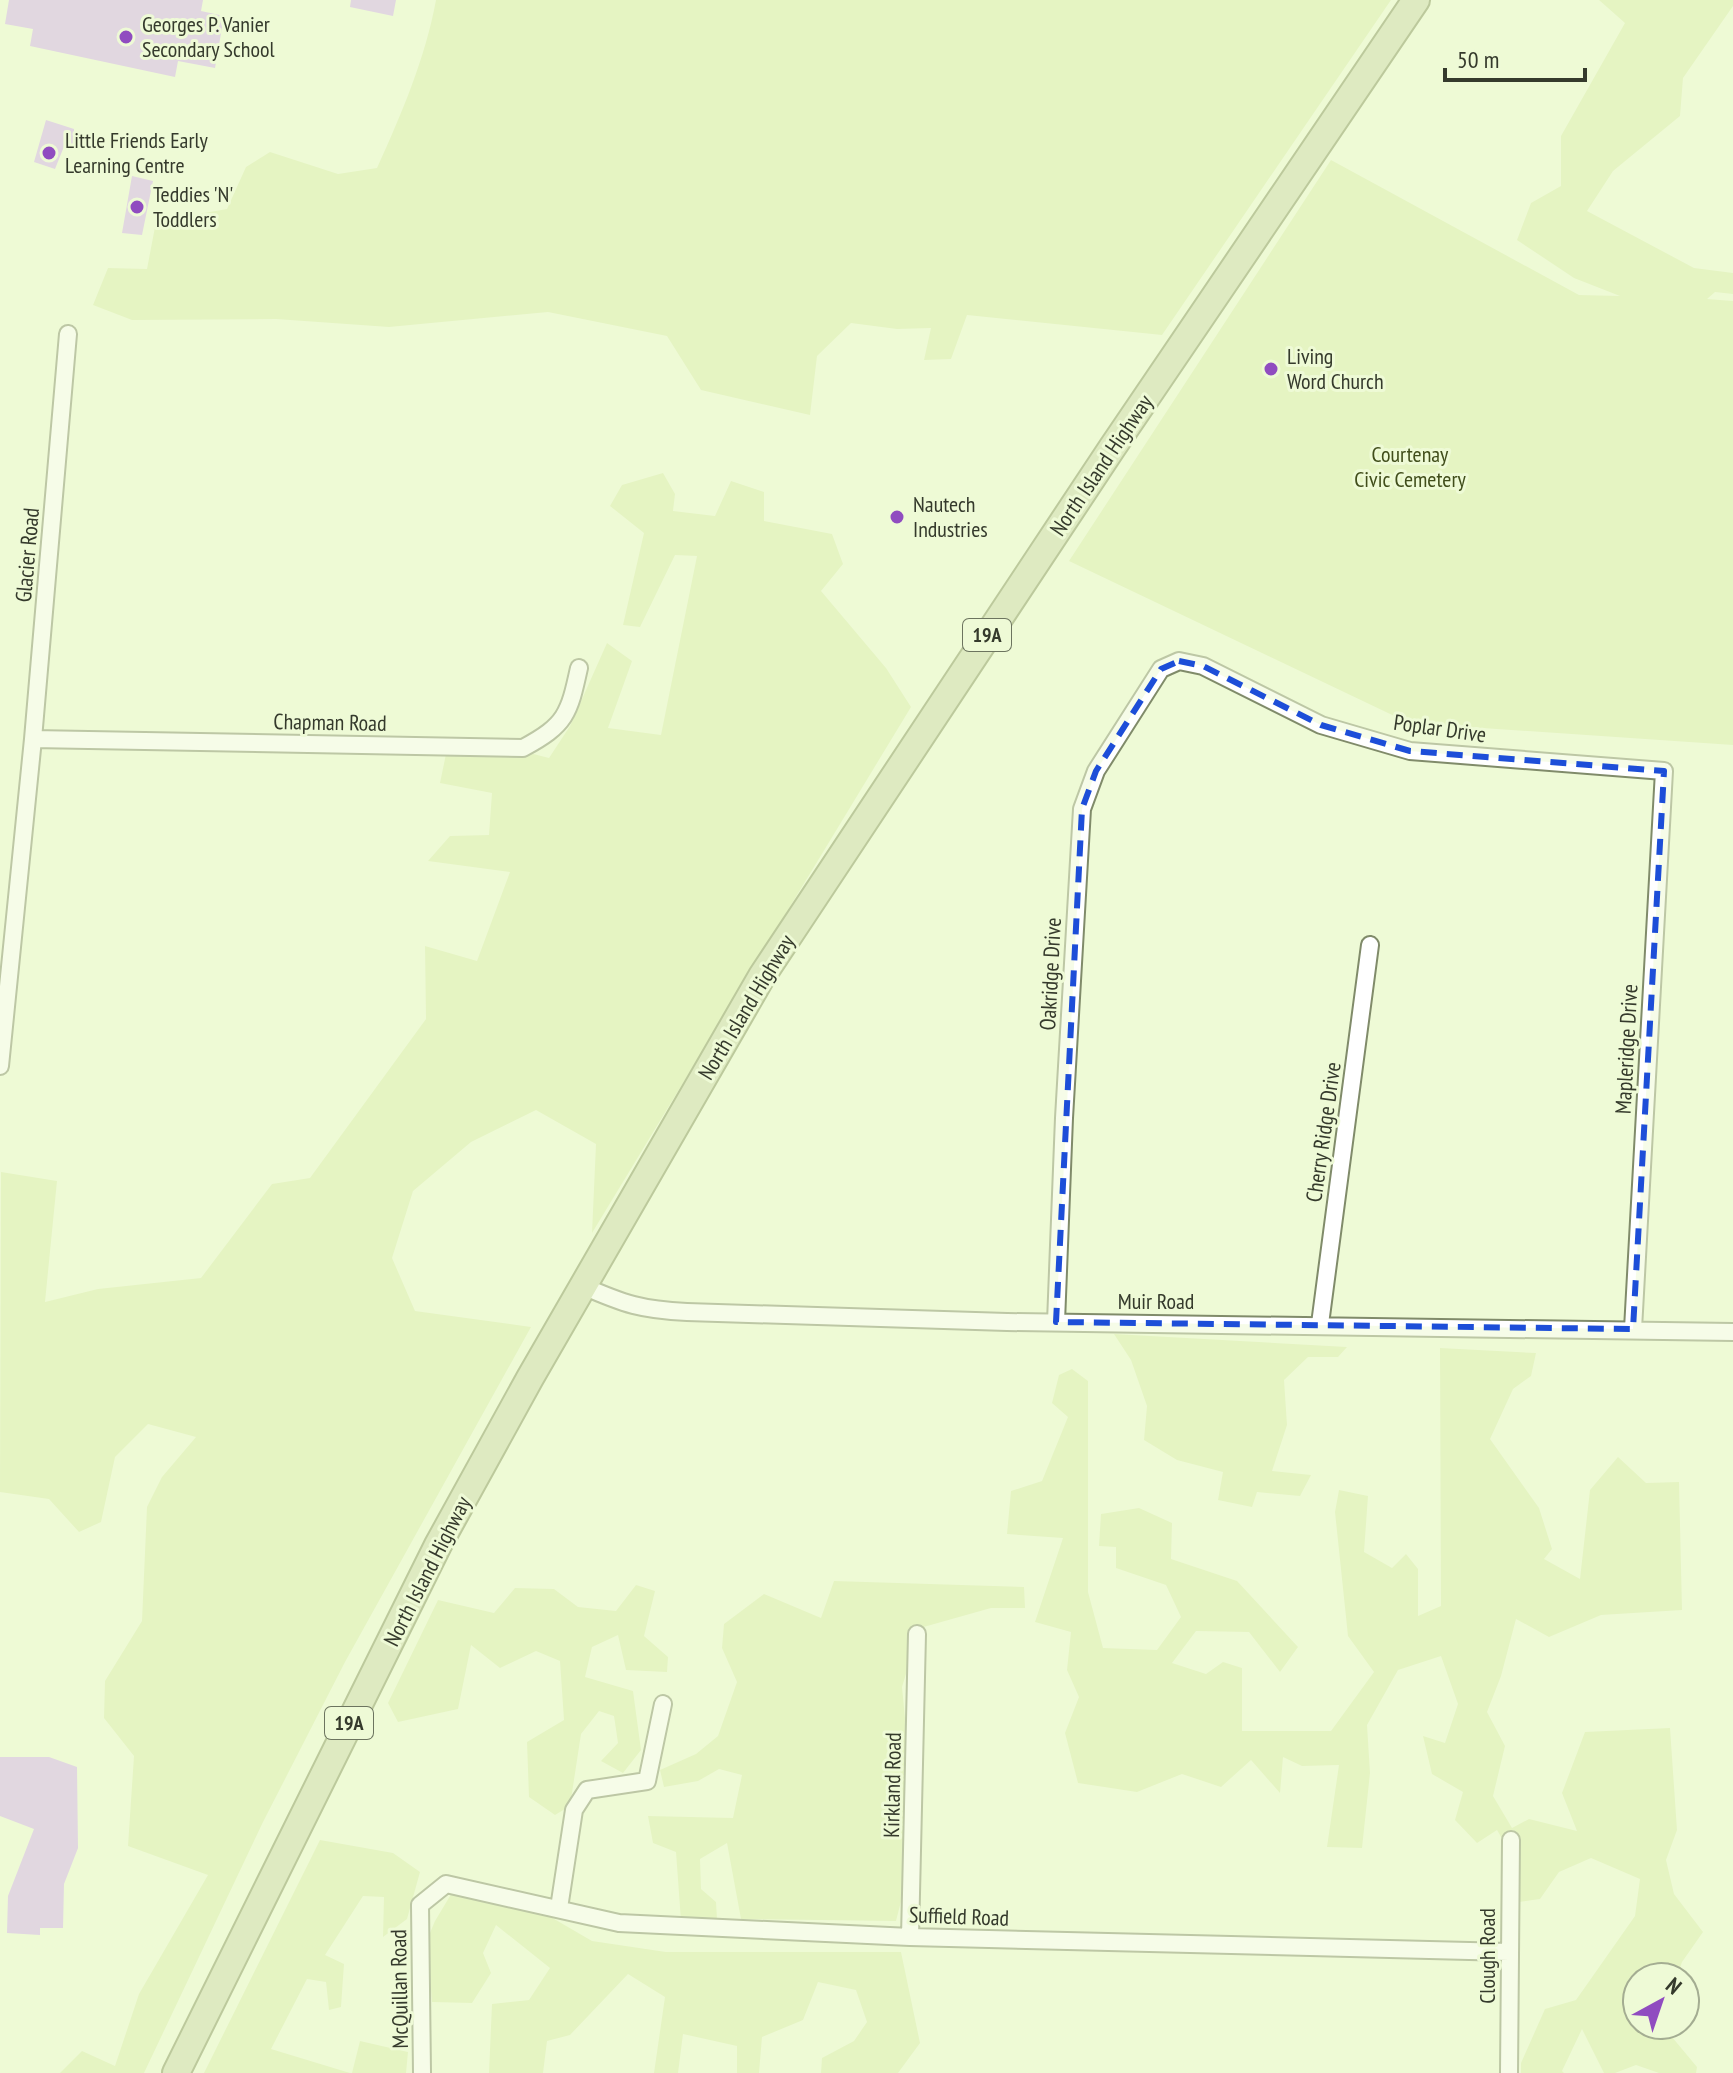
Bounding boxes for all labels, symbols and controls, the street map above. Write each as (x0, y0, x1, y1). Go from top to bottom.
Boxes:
place label: Georges P. Vanier Secondary School (142, 10, 276, 63)
marker: Georges P. Vanier Secondary School (117, 28, 135, 46)
scale bar (1445, 32, 1585, 82)
text: 50 m (1457, 44, 1499, 75)
place label: Little Friends Early Learning Centre (65, 126, 209, 179)
marker: Little Friends Early Learning Centre (40, 144, 58, 162)
place label: Teddies 'N' Toddlers (153, 180, 233, 233)
marker: Teddies 'N' Toddlers (128, 198, 146, 216)
place label: Living Word Church (1287, 342, 1384, 395)
marker: Living Word Church (1262, 360, 1280, 378)
street label: North Island Highway (1043, 388, 1159, 541)
park label: Courtenay Civic Cemetery (1354, 440, 1466, 493)
place label: Nautech Industries (913, 490, 988, 543)
street label: Glacier Road (9, 507, 45, 603)
marker: Nautech Industries (888, 508, 906, 526)
road number: 19A (963, 619, 1011, 651)
street label: Chapman Road (273, 707, 387, 737)
street label: Poplar Drive (1392, 708, 1488, 748)
street label: Oakridge Drive (1033, 917, 1067, 1031)
street label: North Island Highway (692, 929, 801, 1085)
street label: Mapleridge Drive (1609, 983, 1643, 1115)
street label: Cherry Ridge Drive (1299, 1060, 1347, 1204)
street label: Muir Road (1118, 1287, 1194, 1315)
street label: North Island Highway (377, 1491, 477, 1651)
road number: 19A (325, 1707, 373, 1739)
street label: Kirkland Road (877, 1732, 907, 1838)
street label: Suffield Road (908, 1900, 1010, 1932)
street label: Clough Road (1473, 1908, 1501, 2004)
street label: McQuillan Road (384, 1929, 414, 2049)
north arrow (1621, 1961, 1701, 2041)
text: N (1660, 1971, 1687, 2000)

